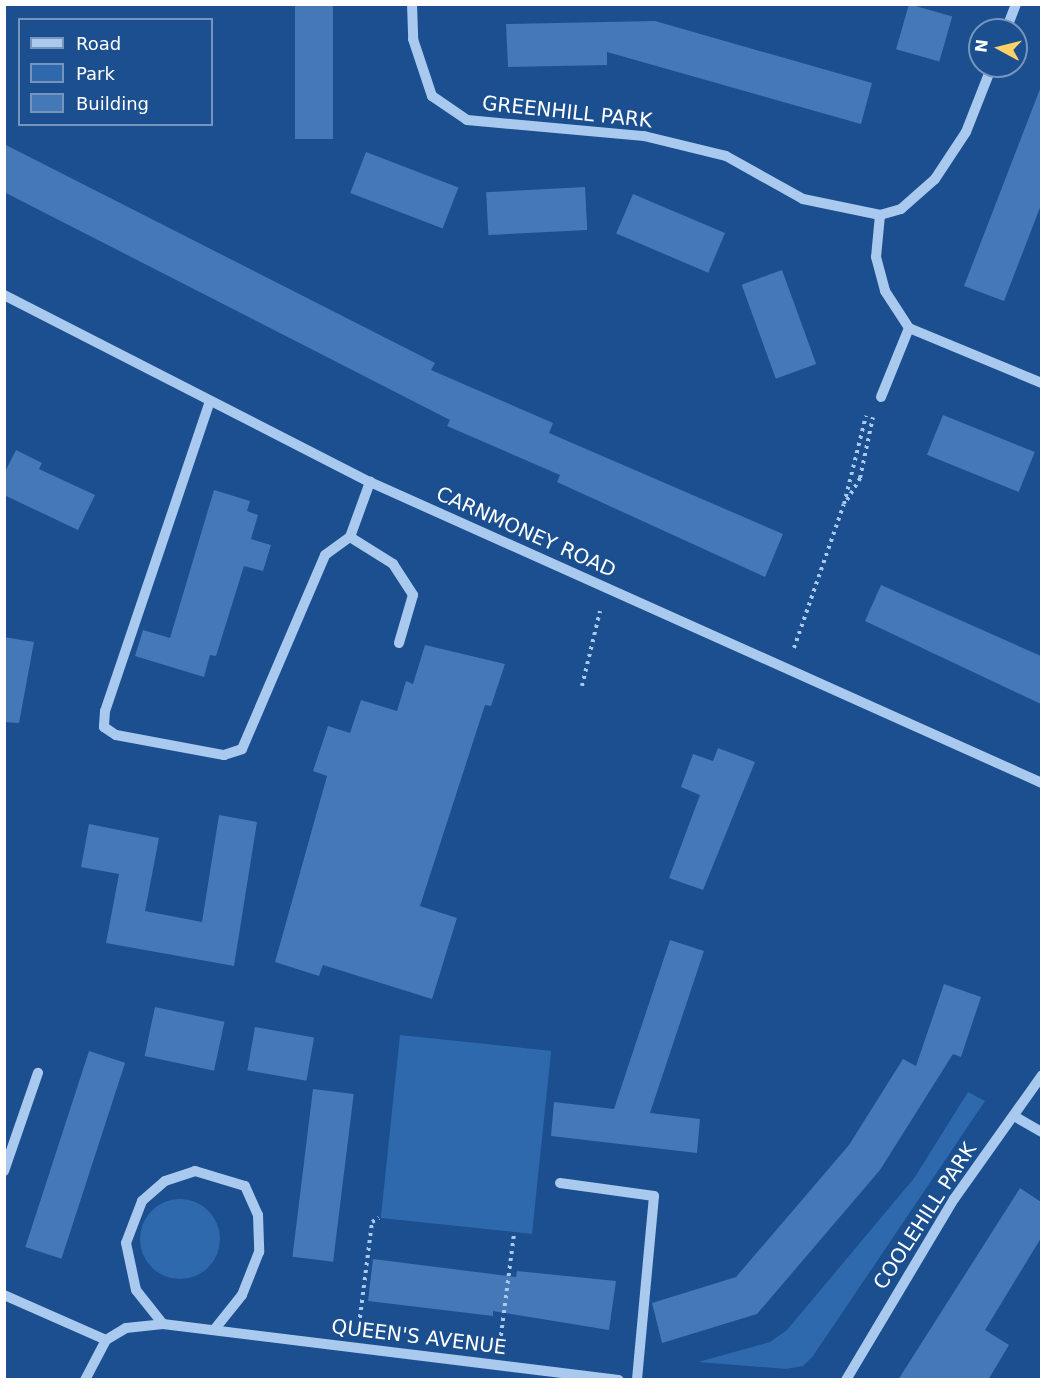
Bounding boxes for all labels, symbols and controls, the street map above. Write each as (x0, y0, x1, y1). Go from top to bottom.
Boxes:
legend (18, 18, 213, 126)
north arrow (968, 18, 1028, 78)
text: Road (76, 33, 121, 54)
text: N (971, 38, 992, 54)
text: Park (76, 63, 115, 84)
street label: GREENHILL PARK (481, 91, 653, 133)
text: Building (76, 93, 149, 114)
street label: CARNMONEY ROAD (432, 482, 620, 582)
street label: COOLEHILL PARK (869, 1138, 981, 1294)
street label: QUEEN'S AVENUE (330, 1314, 508, 1360)

